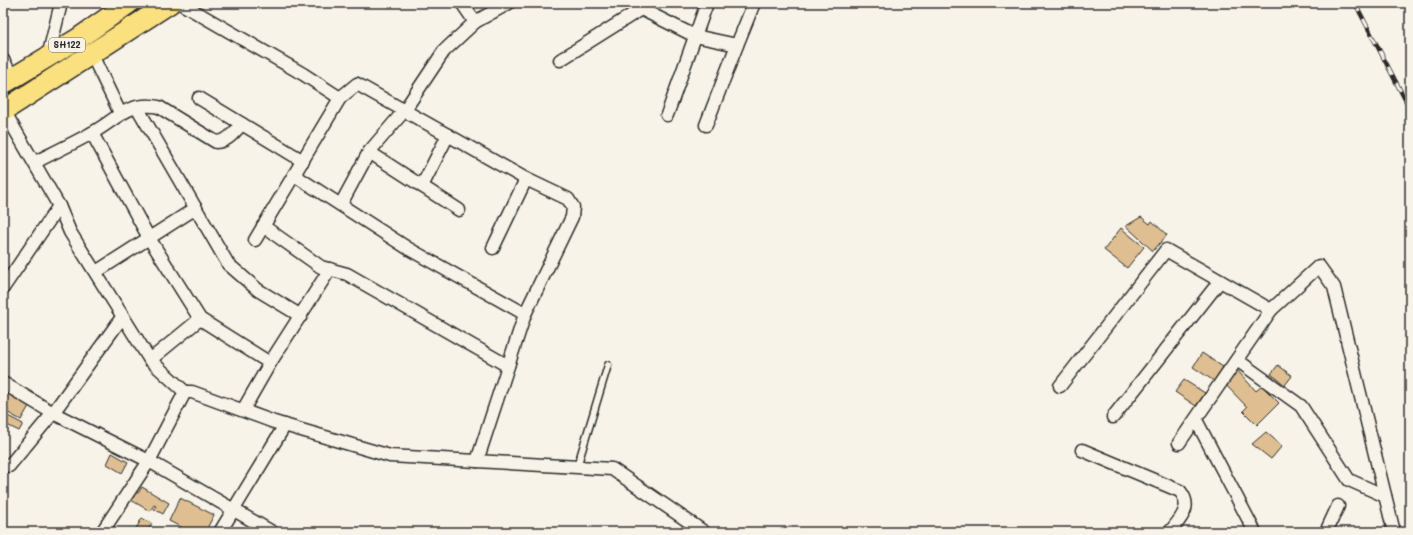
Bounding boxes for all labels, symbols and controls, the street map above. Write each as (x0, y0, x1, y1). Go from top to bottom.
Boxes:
road number: SH122 (49, 38, 85, 52)

